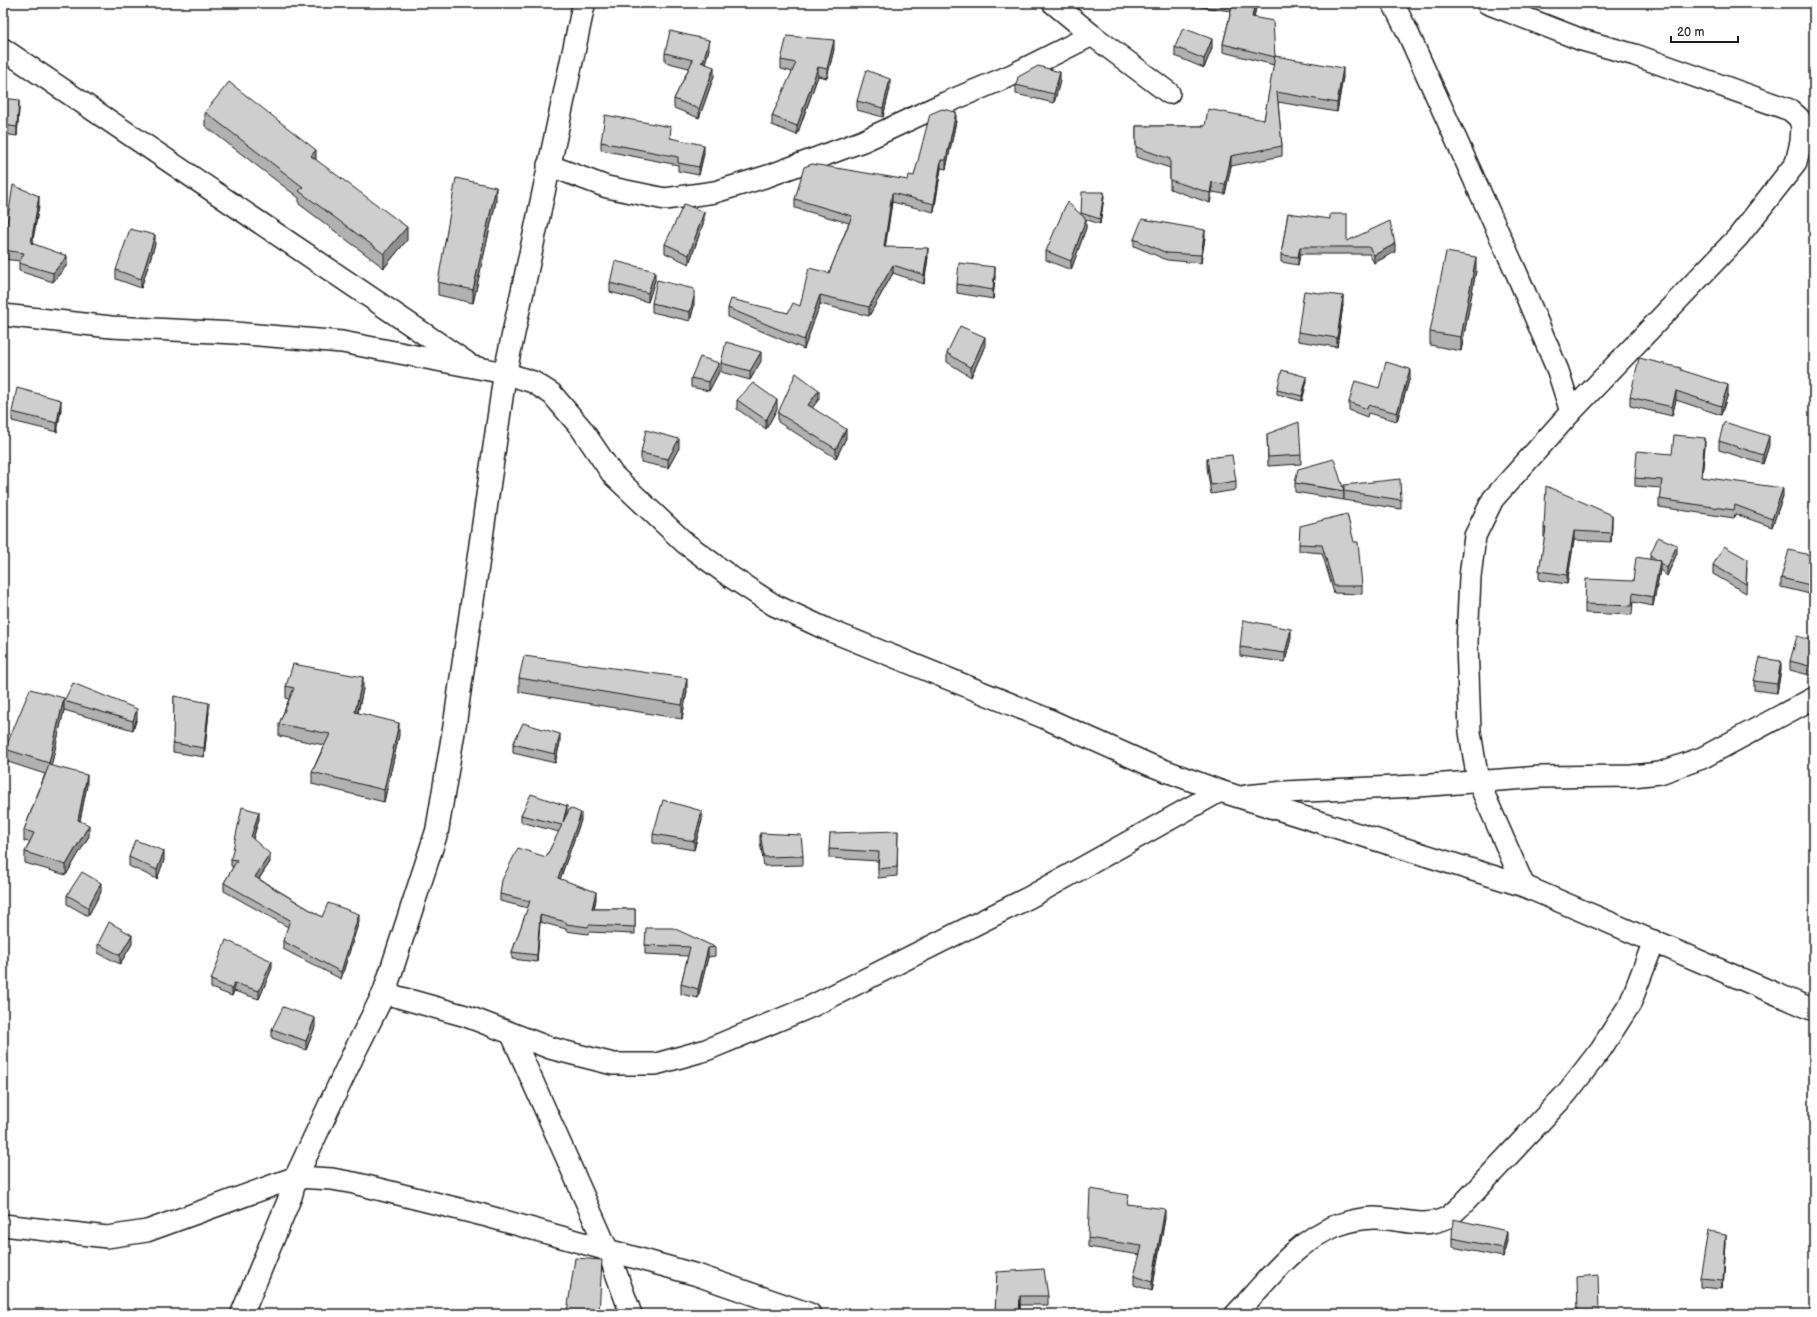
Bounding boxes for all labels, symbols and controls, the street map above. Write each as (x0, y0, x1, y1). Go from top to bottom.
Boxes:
scale bar (1671, 18, 1738, 44)
text: 20 m (1677, 25, 1704, 40)

